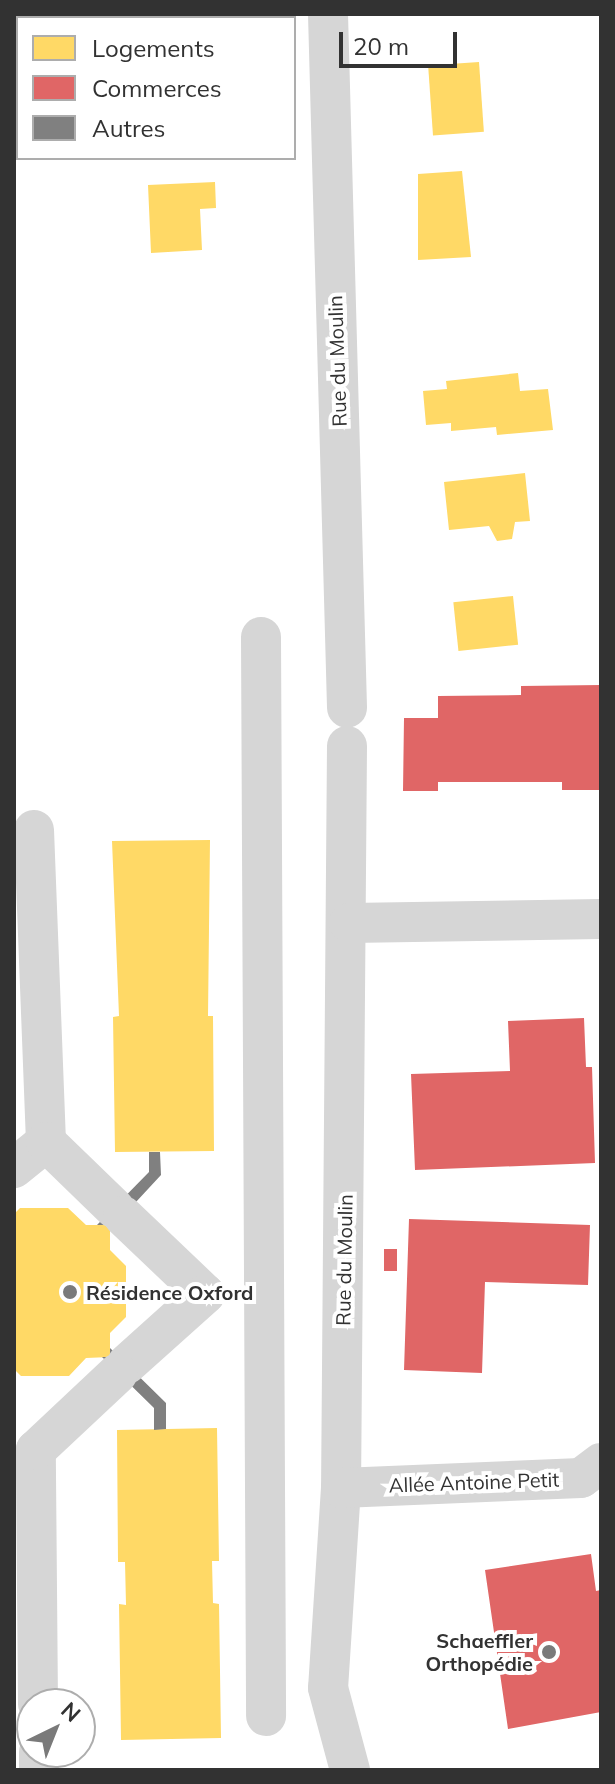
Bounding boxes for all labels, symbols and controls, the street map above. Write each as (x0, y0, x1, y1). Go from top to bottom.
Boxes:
legend (16, 16, 296, 160)
scale bar (343, 16, 461, 66)
text: 20 m (353, 31, 409, 61)
text: Logements (92, 33, 215, 63)
text: Commerces (92, 73, 222, 103)
text: Autres (92, 113, 165, 143)
street label: Rue du Moulin (323, 295, 351, 427)
street label: Rue du Moulin (331, 1194, 357, 1326)
place label: Résidence Oxford (86, 1280, 253, 1304)
marker: Résidence Oxford (61, 1283, 79, 1301)
street label: Allée Antoine Petit (388, 1467, 560, 1497)
place label: Schaeffler Orthopédie (425, 1628, 533, 1675)
marker: Schaeffler Orthopédie (540, 1643, 558, 1661)
north arrow (16, 1688, 96, 1768)
text: N (55, 1696, 87, 1728)

